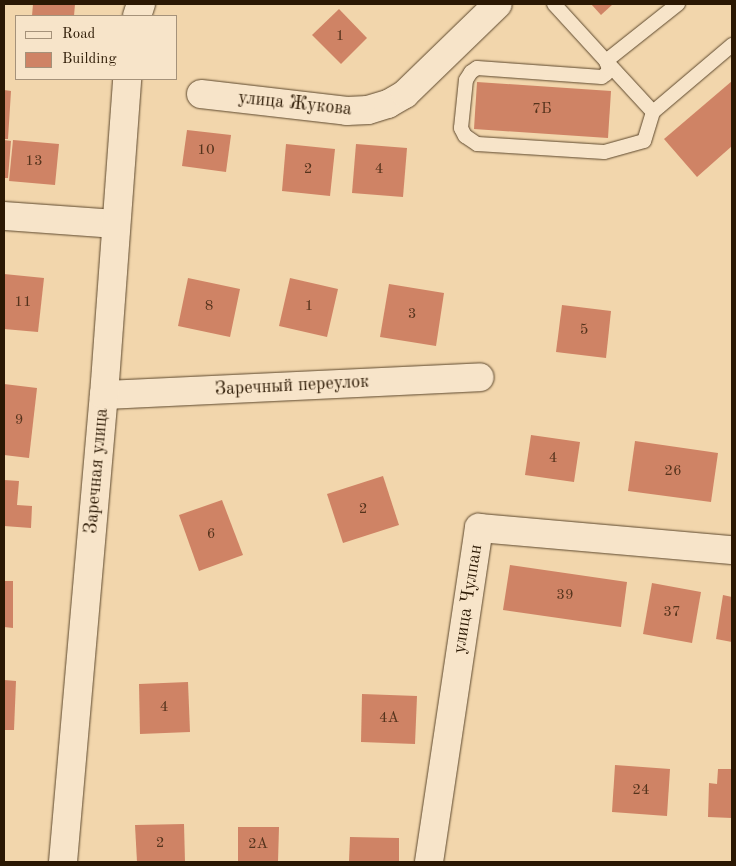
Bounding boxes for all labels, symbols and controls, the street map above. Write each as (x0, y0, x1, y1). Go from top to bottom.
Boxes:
legend (15, 15, 178, 80)
text: Road (62, 27, 95, 42)
house number: 1 (336, 28, 344, 46)
text: Building (62, 52, 117, 67)
street label: улица Жукова (237, 87, 353, 121)
house number: 7Б (532, 101, 552, 119)
house number: 10 (197, 142, 215, 160)
house number: 13 (25, 153, 43, 171)
house number: 2 (304, 161, 312, 179)
house number: 4 (375, 161, 383, 179)
house number: 11 (14, 294, 32, 312)
house number: 8 (205, 298, 213, 316)
house number: 1 (305, 298, 313, 316)
house number: 3 (408, 306, 416, 324)
house number: 5 (580, 322, 588, 340)
street label: Заречный переулок (214, 371, 370, 401)
street label: Заречная улица (81, 407, 113, 535)
house number: 9 (15, 412, 23, 430)
house number: 4 (549, 450, 557, 468)
house number: 26 (664, 463, 682, 481)
house number: 2 (359, 501, 367, 519)
house number: 6 (207, 526, 215, 544)
street label: улица Чулпан (449, 543, 487, 655)
house number: 39 (556, 587, 574, 605)
house number: 37 (663, 604, 681, 622)
house number: 4 (160, 699, 168, 717)
house number: 4А (379, 710, 399, 728)
house number: 24 (632, 782, 650, 800)
house number: 2 (156, 835, 164, 853)
house number: 2А (248, 836, 268, 854)

